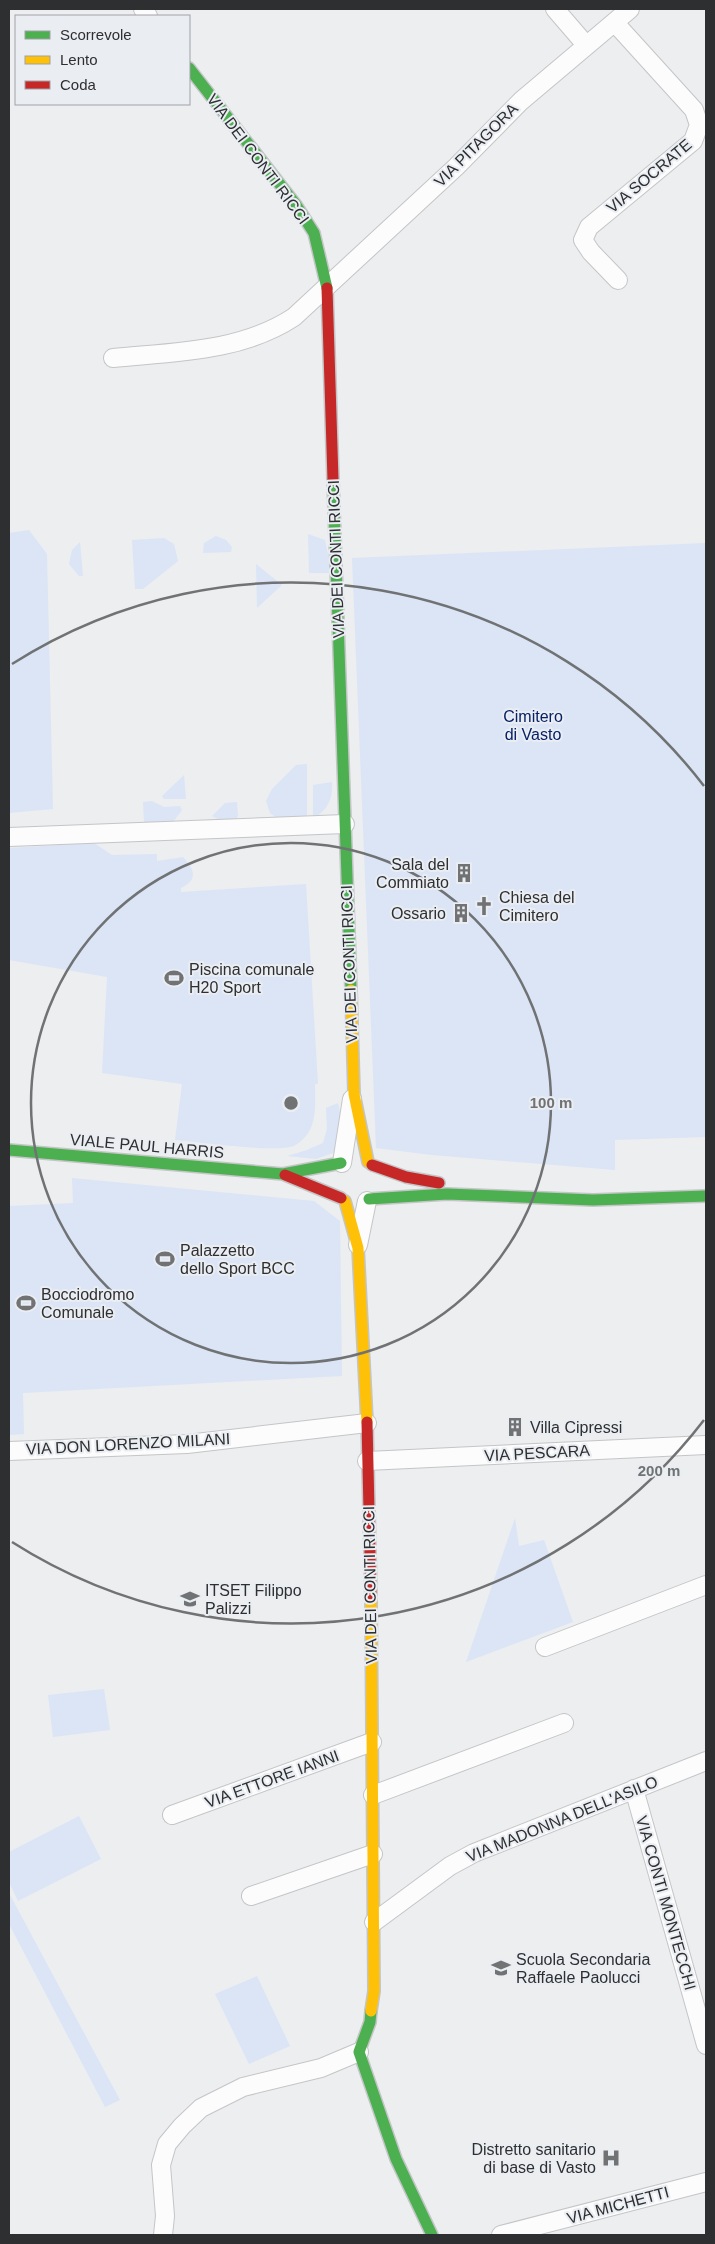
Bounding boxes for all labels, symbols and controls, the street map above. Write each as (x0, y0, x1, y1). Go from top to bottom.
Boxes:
legend (15, 15, 190, 105)
text: Scorrevole (60, 26, 132, 43)
text: Lento (60, 51, 98, 68)
text: Coda (60, 76, 97, 93)
street label: VIA DEI CONTI RICCI (204, 91, 312, 227)
street label: VIA PITAGORA (431, 100, 521, 190)
street label: VIA SOCRATE (603, 136, 695, 216)
street label: VIA DEI CONTI RICCI (325, 480, 347, 638)
park label: Cimitero di Vasto (503, 708, 563, 743)
place label: Sala del Commiato (376, 856, 449, 891)
building icon: Sala del Commiato (453, 862, 475, 884)
street label: VIA DEI CONTI RICCI (338, 885, 360, 1043)
place label: Chiesa del Cimitero (499, 889, 575, 924)
church icon: Chiesa del Cimitero (473, 895, 495, 917)
building icon: Ossario (450, 902, 472, 924)
place label: Ossario (391, 905, 446, 922)
place label: Piscina comunale H20 Sport (189, 961, 315, 996)
sports icon: Piscina comunale H20 Sport (163, 967, 185, 989)
centre of rings (282, 1094, 300, 1112)
text: 100 m (530, 1094, 572, 1111)
street label: VIALE PAUL HARRIS (69, 1131, 225, 1161)
place label: Palazzetto dello Sport BCC (180, 1242, 295, 1277)
sports icon: Palazzetto dello Sport BCC (154, 1248, 176, 1270)
place label: Bocciodromo Comunale (41, 1286, 134, 1321)
sports icon: Bocciodromo Comunale (15, 1292, 37, 1314)
building icon: Villa Cipressi (504, 1416, 526, 1438)
place label: Villa Cipressi (530, 1419, 622, 1436)
street label: VIA DON LORENZO MILANI (25, 1430, 231, 1458)
street label: VIA PESCARA (484, 1442, 591, 1464)
text: 200 m (638, 1462, 680, 1479)
street label: VIA DEI CONTI RICCI (360, 1506, 380, 1664)
place label: ITSET Filippo Palizzi (205, 1582, 302, 1617)
school or university icon: ITSET Filippo Palizzi (179, 1588, 201, 1610)
street label: VIA ETTORE IANNI (203, 1747, 341, 1811)
street label: VIA MADONNA DELL'ASILO (464, 1773, 660, 1865)
street label: VIA CONTI MONTECCHI (633, 1814, 699, 1992)
place label: Scuola Secondaria Raffaele Paolucci (516, 1951, 650, 1986)
school or university icon: Scuola Secondaria Raffaele Paolucci (490, 1957, 512, 1979)
place label: Distretto sanitario di base di Vasto (472, 2141, 596, 2176)
hospital icon: Distretto sanitario di base di Vasto (600, 2147, 622, 2169)
street label: VIA MICHETTI (565, 2183, 671, 2227)

